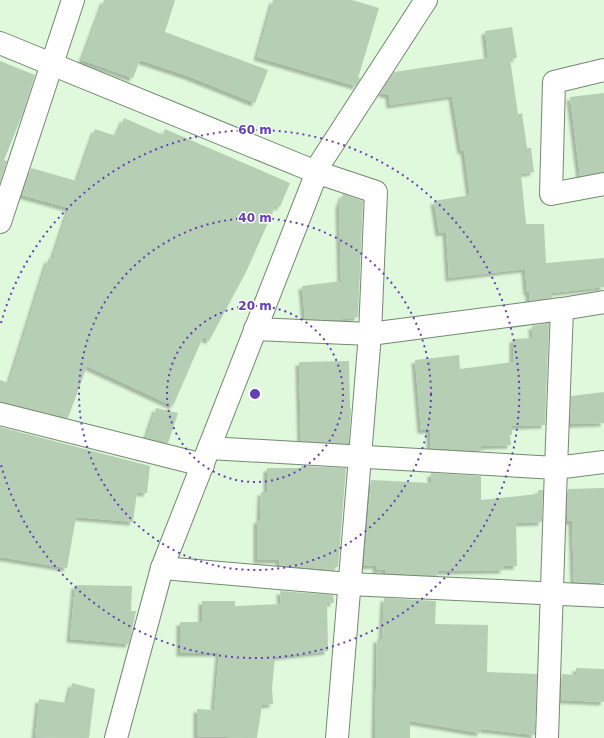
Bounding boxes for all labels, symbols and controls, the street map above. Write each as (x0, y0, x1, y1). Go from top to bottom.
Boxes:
text: 60 m (238, 123, 272, 137)
text: 40 m (238, 211, 272, 225)
text: 20 m (238, 299, 272, 313)
centre of rings (248, 387, 262, 401)

